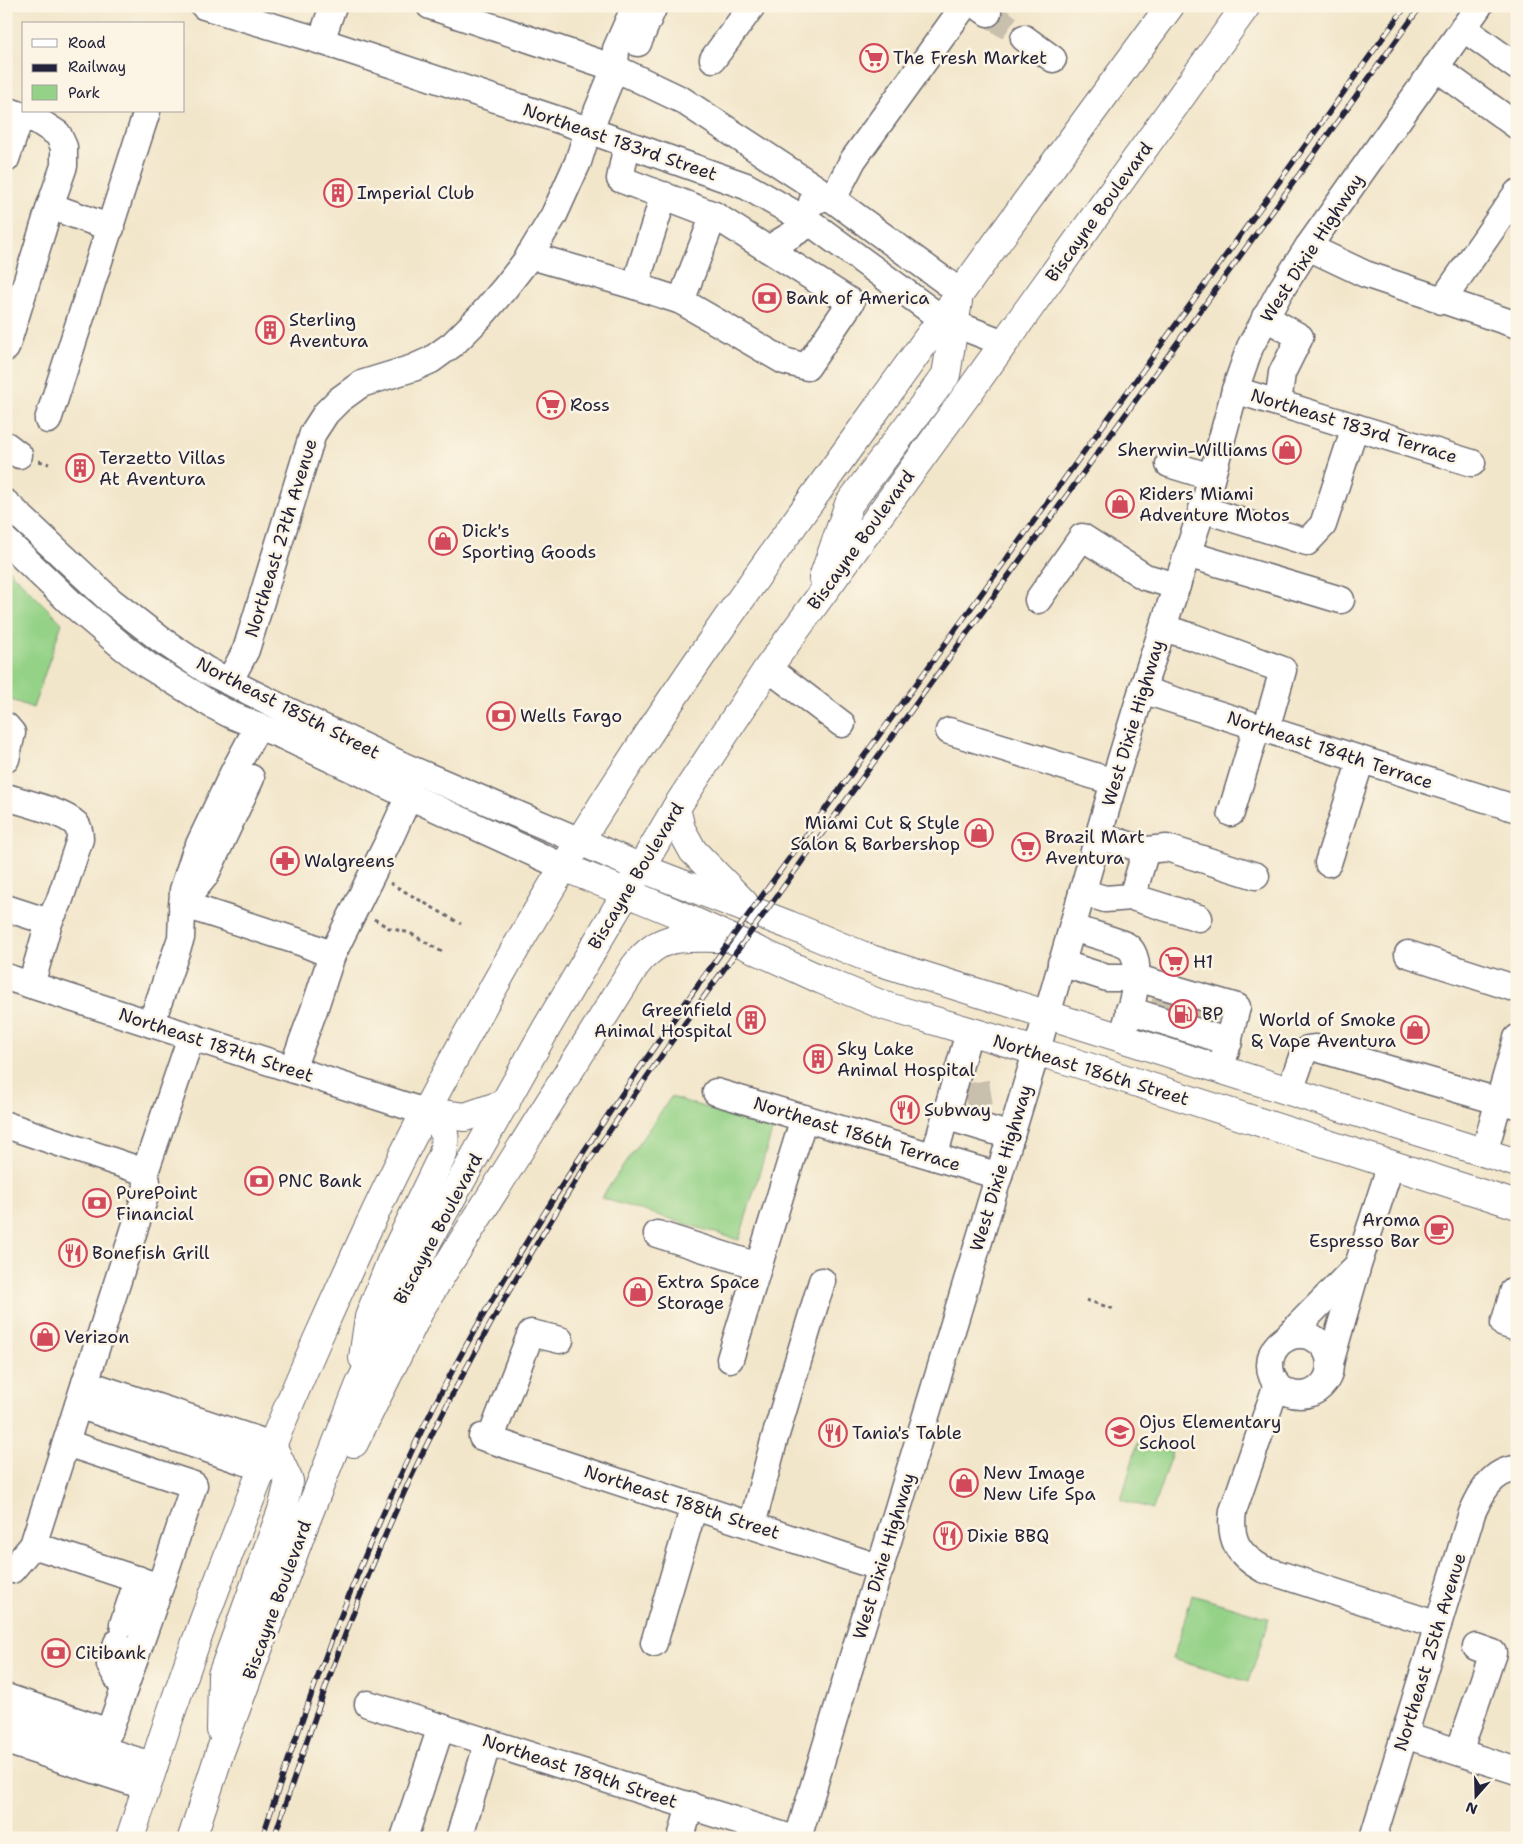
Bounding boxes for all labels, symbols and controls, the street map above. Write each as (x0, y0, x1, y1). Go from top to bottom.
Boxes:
legend (22, 22, 185, 112)
text: Road (68, 33, 106, 53)
supermarket icon: The Fresh Market (859, 43, 889, 73)
place label: The Fresh Market (893, 46, 1047, 70)
text: Railway (68, 57, 126, 77)
text: Park (68, 83, 100, 103)
street label: Northeast 183rd Street (520, 97, 720, 187)
street label: Biscayne Boulevard (1040, 137, 1158, 287)
street label: West Dixie Highway (1255, 169, 1369, 327)
building icon: Imperial Club (323, 178, 353, 208)
place label: Imperial Club (357, 181, 474, 205)
bank icon: Bank of America (752, 283, 782, 313)
place label: Bank of America (786, 286, 930, 310)
place label: Sterling Aventura (289, 308, 368, 353)
building icon: Sterling Aventura (255, 315, 285, 345)
street label: Northeast 183rd Terrace (1248, 383, 1460, 469)
supermarket icon: Ross (536, 390, 566, 420)
place label: Ross (570, 393, 610, 417)
shop icon: Sherwin-Williams (1272, 435, 1302, 465)
street label: Northeast 27th Avenue (239, 436, 323, 640)
place label: Sherwin-Williams (1118, 438, 1268, 462)
place label: Terzetto Villas At Aventura (99, 446, 226, 491)
building icon: Terzetto Villas At Aventura (65, 453, 95, 483)
street label: Biscayne Boulevard (802, 465, 920, 615)
place label: Riders Miami Adventure Motos (1139, 482, 1290, 527)
shop icon: Riders Miami Adventure Motos (1105, 489, 1135, 519)
place label: Dick's Sporting Goods (462, 519, 596, 564)
shop icon: Dick's Sporting Goods (428, 526, 458, 556)
street label: West Dixie Highway (1096, 637, 1170, 809)
street label: Northeast 185th Street (192, 651, 384, 765)
bank icon: Wells Fargo (486, 701, 516, 731)
place label: Wells Fargo (520, 704, 622, 728)
street label: Northeast 184th Terrace (1224, 705, 1436, 795)
street label: Biscayne Boulevard (583, 798, 689, 954)
place label: Miami Cut & Style Salon & Barbershop (790, 811, 960, 856)
shop icon: Miami Cut & Style Salon & Barbershop (964, 818, 994, 848)
place label: Brazil Mart Aventura (1045, 825, 1145, 870)
supermarket icon: Brazil Mart Aventura (1011, 832, 1041, 862)
pharmacy icon: Walgreens (270, 846, 300, 876)
place label: Walgreens (304, 849, 395, 873)
supermarket icon: H1 (1159, 947, 1189, 977)
place label: H1 (1193, 950, 1213, 974)
place label: Greenfield Animal Hospital (594, 998, 733, 1043)
fuel station icon: BP (1168, 999, 1198, 1029)
street label: Northeast 187th Street (116, 1002, 317, 1088)
place label: BP (1202, 1002, 1223, 1026)
building icon: Greenfield Animal Hospital (736, 1005, 766, 1035)
place label: World of Smoke & Vape Aventura (1251, 1008, 1396, 1053)
shop icon: World of Smoke & Vape Aventura (1400, 1015, 1430, 1045)
street label: Northeast 186th Street (990, 1029, 1192, 1111)
place label: Sky Lake Animal Hospital (837, 1037, 976, 1082)
building icon: Sky Lake Animal Hospital (803, 1044, 833, 1074)
street label: West Dixie Highway (964, 1082, 1038, 1254)
street label: Northeast 186th Terrace (751, 1091, 963, 1177)
restaurant icon: Subway (890, 1095, 920, 1125)
place label: Subway (924, 1098, 991, 1122)
street label: Biscayne Boulevard (388, 1149, 488, 1309)
bank icon: PNC Bank (244, 1166, 274, 1196)
place label: PNC Bank (278, 1169, 362, 1193)
place label: PurePoint Financial (116, 1181, 198, 1226)
bank icon: PurePoint Financial (82, 1188, 112, 1218)
place label: Aroma Espresso Bar (1309, 1208, 1420, 1253)
cafe icon: Aroma Espresso Bar (1424, 1215, 1454, 1245)
restaurant icon: Bonefish Grill (58, 1238, 88, 1268)
place label: Bonefish Grill (92, 1241, 210, 1265)
place label: Extra Space Storage (657, 1270, 760, 1315)
shop icon: Extra Space Storage (623, 1277, 653, 1307)
shop icon: Verizon (30, 1322, 60, 1352)
place label: Verizon (64, 1325, 129, 1349)
place label: Ojus Elementary School (1139, 1410, 1281, 1455)
school or university icon: Ojus Elementary School (1105, 1417, 1135, 1447)
restaurant icon: Tania's Table (818, 1418, 848, 1448)
place label: Tania's Table (852, 1421, 962, 1445)
street label: Northeast 188th Street (581, 1459, 783, 1545)
place label: New Image New Life Spa (983, 1461, 1096, 1506)
shop icon: New Image New Life Spa (949, 1468, 979, 1498)
street label: West Dixie Highway (847, 1470, 921, 1642)
street label: Biscayne Boulevard (237, 1517, 317, 1683)
restaurant icon: Dixie BBQ (933, 1521, 963, 1551)
place label: Dixie BBQ (967, 1524, 1049, 1548)
street label: Northeast 25th Avenue (1388, 1550, 1472, 1754)
bank icon: Citibank (41, 1638, 71, 1668)
place label: Citibank (75, 1641, 146, 1665)
street label: Northeast 189th Street (479, 1728, 681, 1814)
north arrow (1450, 1772, 1500, 1822)
text: N (1463, 1798, 1480, 1819)

